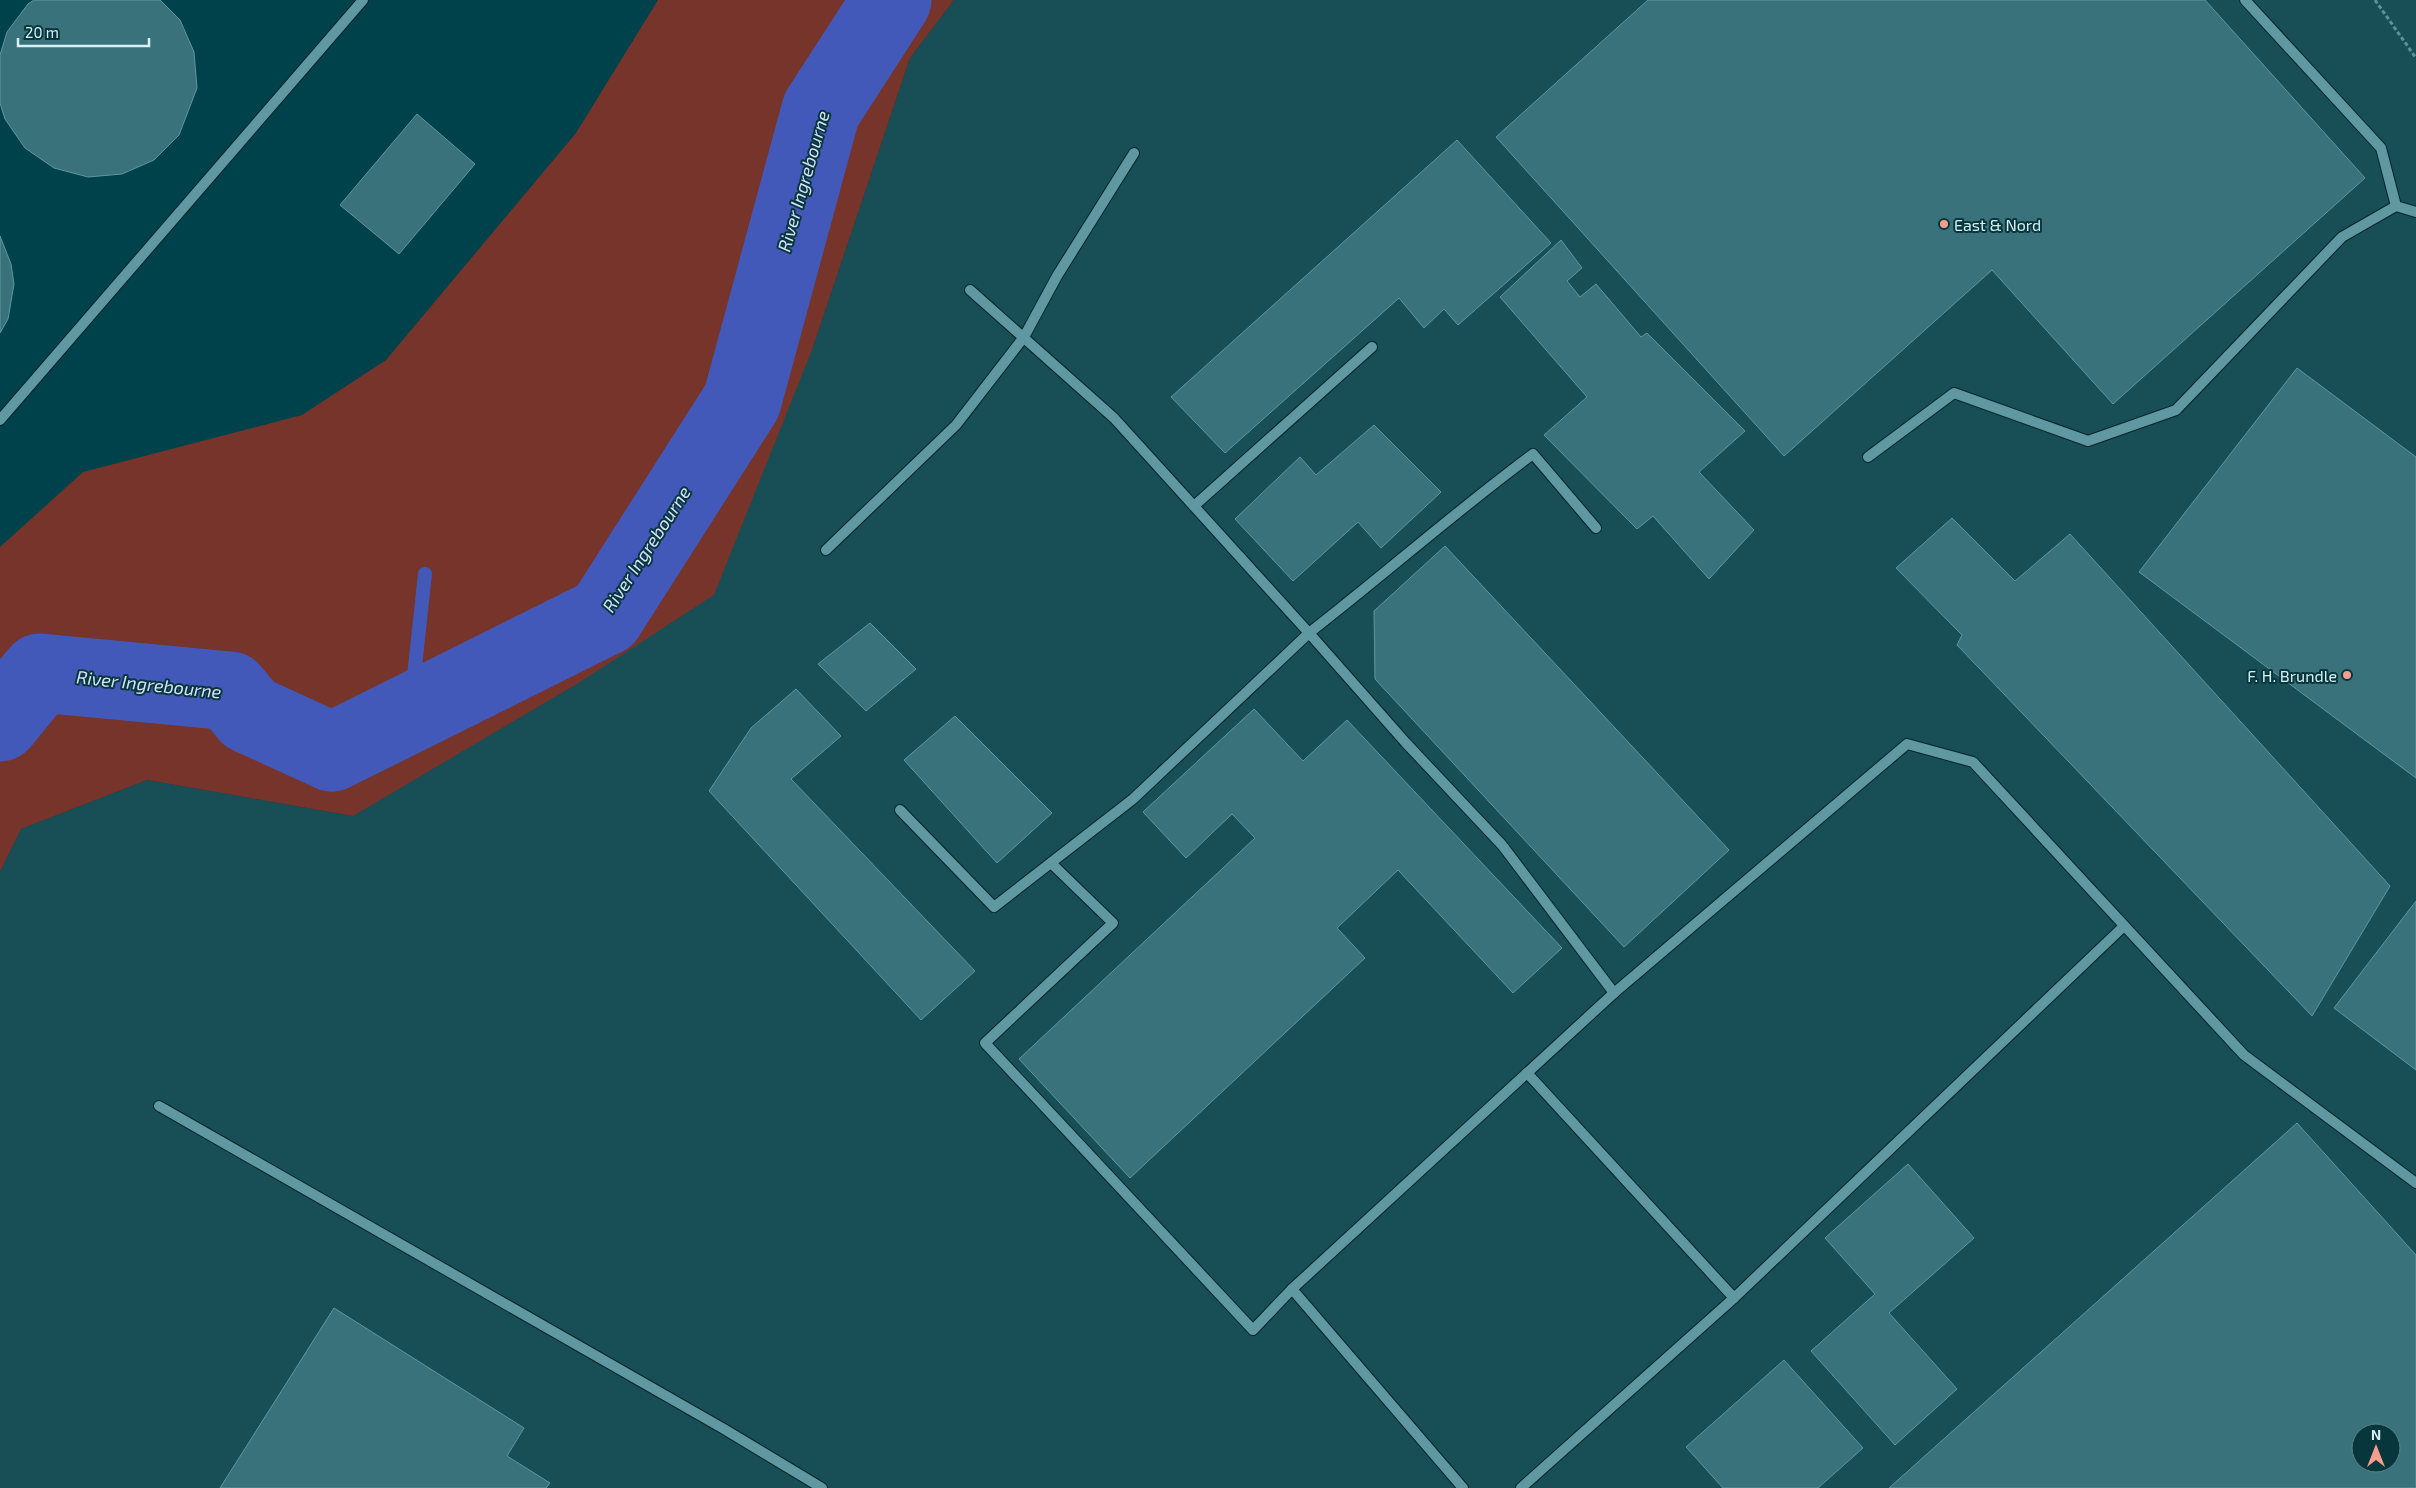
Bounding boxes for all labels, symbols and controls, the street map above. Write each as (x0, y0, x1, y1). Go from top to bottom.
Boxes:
scale bar (18, 15, 149, 47)
text: 20 m (25, 23, 59, 41)
water label: River Ingrebourne (772, 108, 834, 254)
place label: East & Nord (1954, 215, 2041, 234)
marker: East & Nord (1938, 218, 1950, 230)
water label: River Ingrebourne (597, 482, 695, 616)
water label: River Ingrebourne (75, 665, 223, 703)
place label: F. H. Brundle (2247, 666, 2337, 685)
marker: F. H. Brundle (2341, 669, 2353, 681)
north arrow (2351, 1423, 2401, 1473)
text: N (2371, 1426, 2381, 1443)

